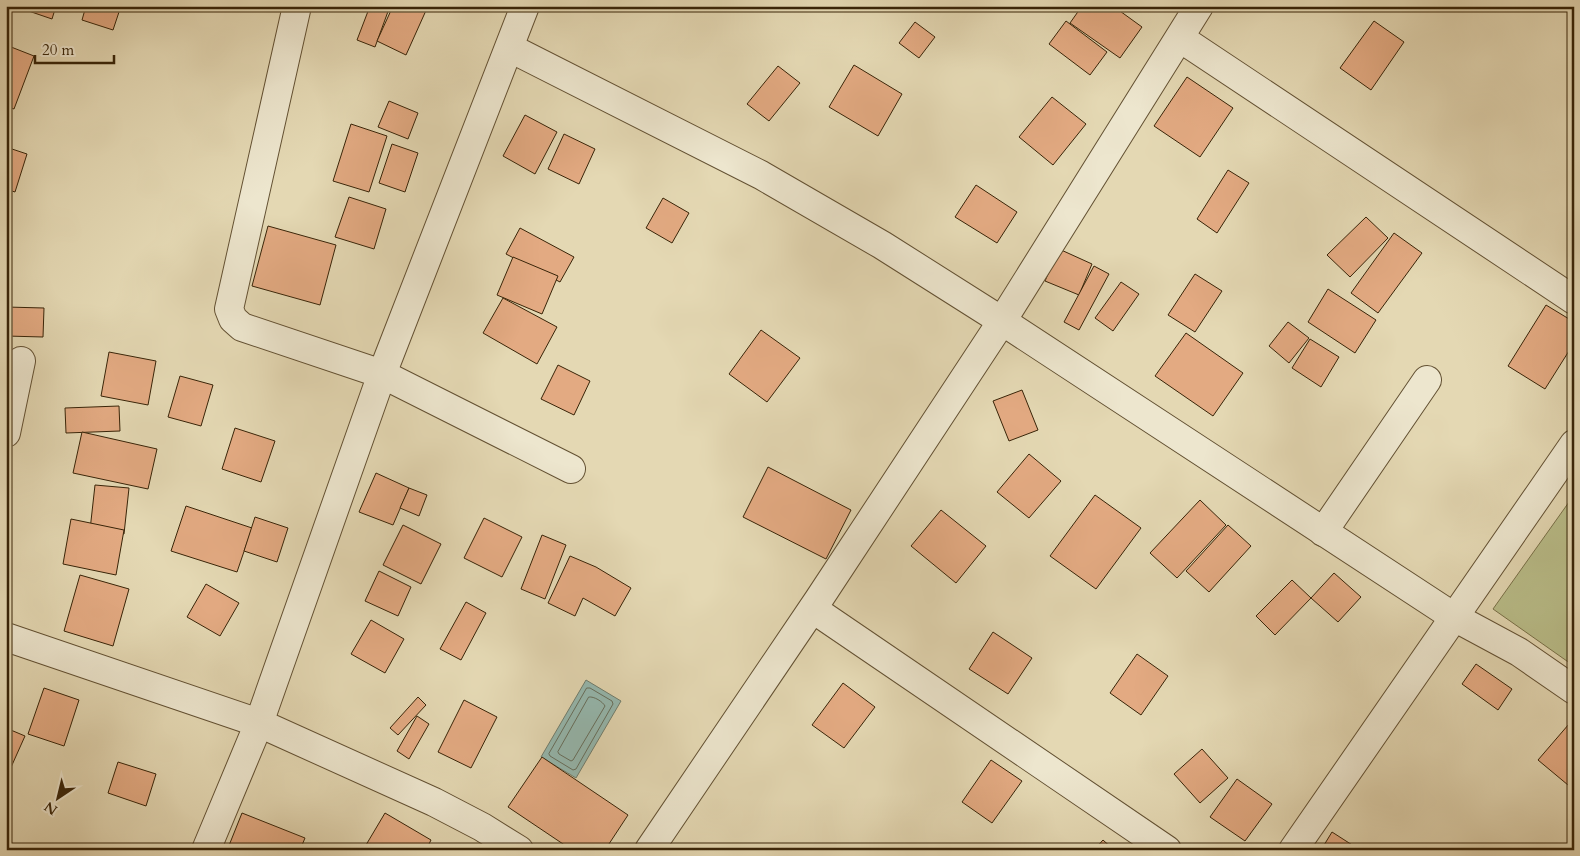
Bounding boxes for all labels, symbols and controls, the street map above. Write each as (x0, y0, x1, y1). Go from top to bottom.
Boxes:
scale bar (35, 32, 114, 64)
text: 20 m (42, 40, 74, 60)
north arrow (32, 774, 82, 824)
text: N (40, 797, 61, 820)

